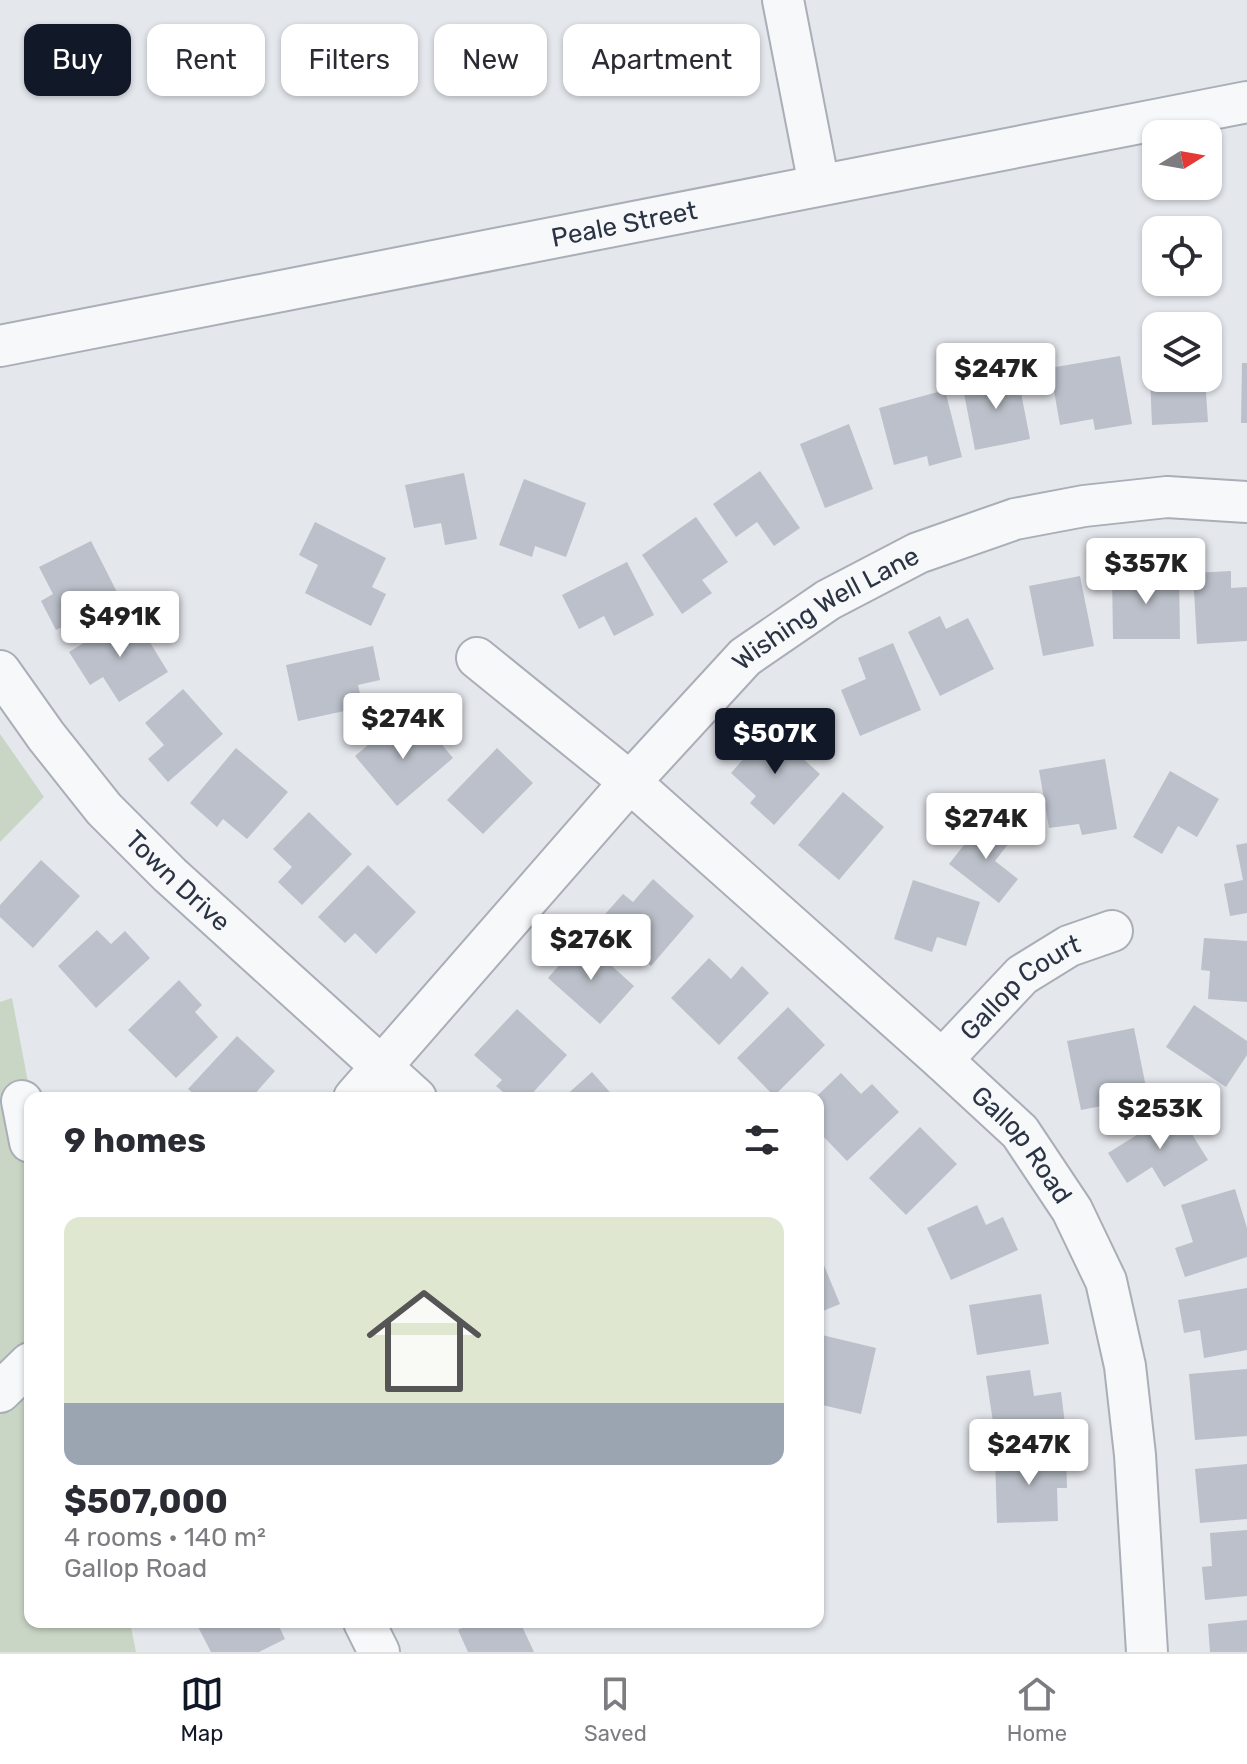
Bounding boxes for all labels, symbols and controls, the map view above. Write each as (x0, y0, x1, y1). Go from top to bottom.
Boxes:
chip: Buy (24, 24, 131, 96)
chip: Rent (147, 24, 265, 96)
chip: Filters (281, 24, 418, 96)
chip: New (434, 24, 547, 96)
chip: Apartment (563, 24, 760, 96)
north arrow (1142, 120, 1222, 200)
map controls (1142, 120, 1222, 392)
street label: Peale Street (549, 194, 700, 253)
button: locate (1142, 216, 1222, 296)
button: layers (1142, 312, 1222, 392)
pin: $247K (940, 343, 1052, 411)
text: $247K (954, 353, 1038, 384)
pin: $357K (1090, 538, 1202, 606)
street label: Wishing Well Lane (726, 540, 924, 676)
text: $357K (1104, 548, 1188, 579)
pin: $491K (64, 591, 176, 659)
text: $491K (79, 601, 161, 632)
pin: $274K (347, 693, 459, 761)
text: $274K (361, 703, 445, 734)
pin: $507K (719, 708, 831, 776)
text: $507K (733, 718, 817, 749)
pin: $274K (930, 793, 1042, 861)
text: $274K (944, 803, 1028, 834)
street label: Town Drive (119, 824, 237, 938)
pin: $276K (535, 914, 647, 982)
text: $276K (550, 924, 632, 955)
street label: Gallop Court (953, 928, 1084, 1046)
street label: Gallop Road (965, 1080, 1079, 1209)
pin: $253K (1104, 1083, 1216, 1151)
text: $253K (1117, 1093, 1203, 1124)
icon: filters (740, 1118, 784, 1162)
text: 9 homes (64, 1120, 206, 1161)
icon: home (352, 1269, 496, 1413)
pin: $247K (973, 1419, 1085, 1487)
text: $247K (987, 1429, 1071, 1460)
text: $507,000 (64, 1481, 228, 1522)
text: 4 rooms · 140 m² (64, 1522, 266, 1553)
text: Gallop Road (64, 1553, 207, 1584)
tab: Map (180, 1672, 224, 1747)
tab: Saved (584, 1672, 647, 1747)
tab: Home (1007, 1672, 1067, 1747)

